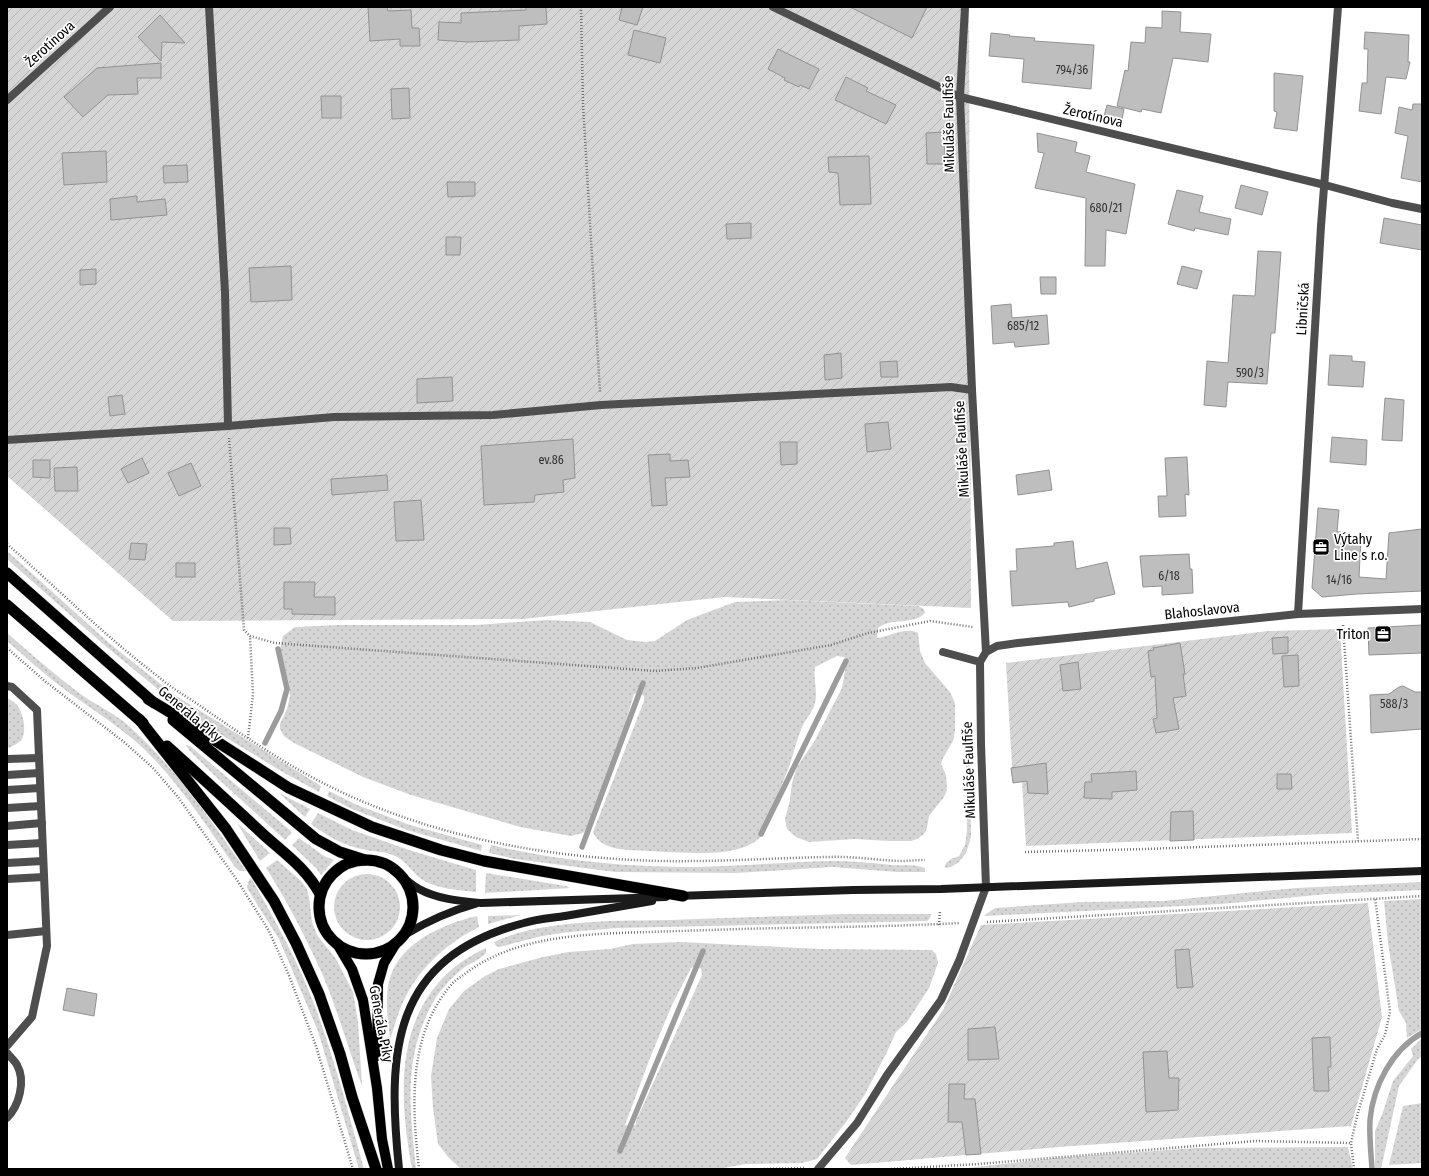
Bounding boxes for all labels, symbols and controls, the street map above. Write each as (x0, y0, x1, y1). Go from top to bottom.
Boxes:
street label: Žerotínova (21, 17, 78, 71)
house number: 794/36 (1056, 63, 1088, 77)
street label: Mikuláše Faulfiše (940, 75, 958, 173)
street label: Žerotínova (1061, 100, 1125, 131)
house number: 680/21 (1089, 201, 1123, 215)
street label: Libničská (1293, 282, 1313, 336)
house number: 685/12 (1007, 319, 1039, 333)
house number: 590/3 (1236, 366, 1264, 380)
street label: Mikuláše Faulfiše (951, 400, 973, 498)
house number: ev.86 (538, 453, 564, 467)
place label: Výtahy Line s r.o. (1334, 531, 1387, 564)
office icon: Výtahy Line s r.o. (1311, 537, 1331, 557)
house number: 6/18 (1158, 569, 1180, 583)
house number: 14/16 (1326, 573, 1352, 587)
street label: Blahoslavova (1164, 599, 1241, 623)
office icon: Triton (1373, 624, 1393, 644)
place label: Triton (1336, 626, 1370, 643)
street label: Generála Píky (155, 682, 226, 746)
house number: 588/3 (1380, 697, 1408, 711)
street label: Mikuláše Faulfiše (959, 721, 979, 819)
street label: Generála Píky (365, 984, 397, 1065)

